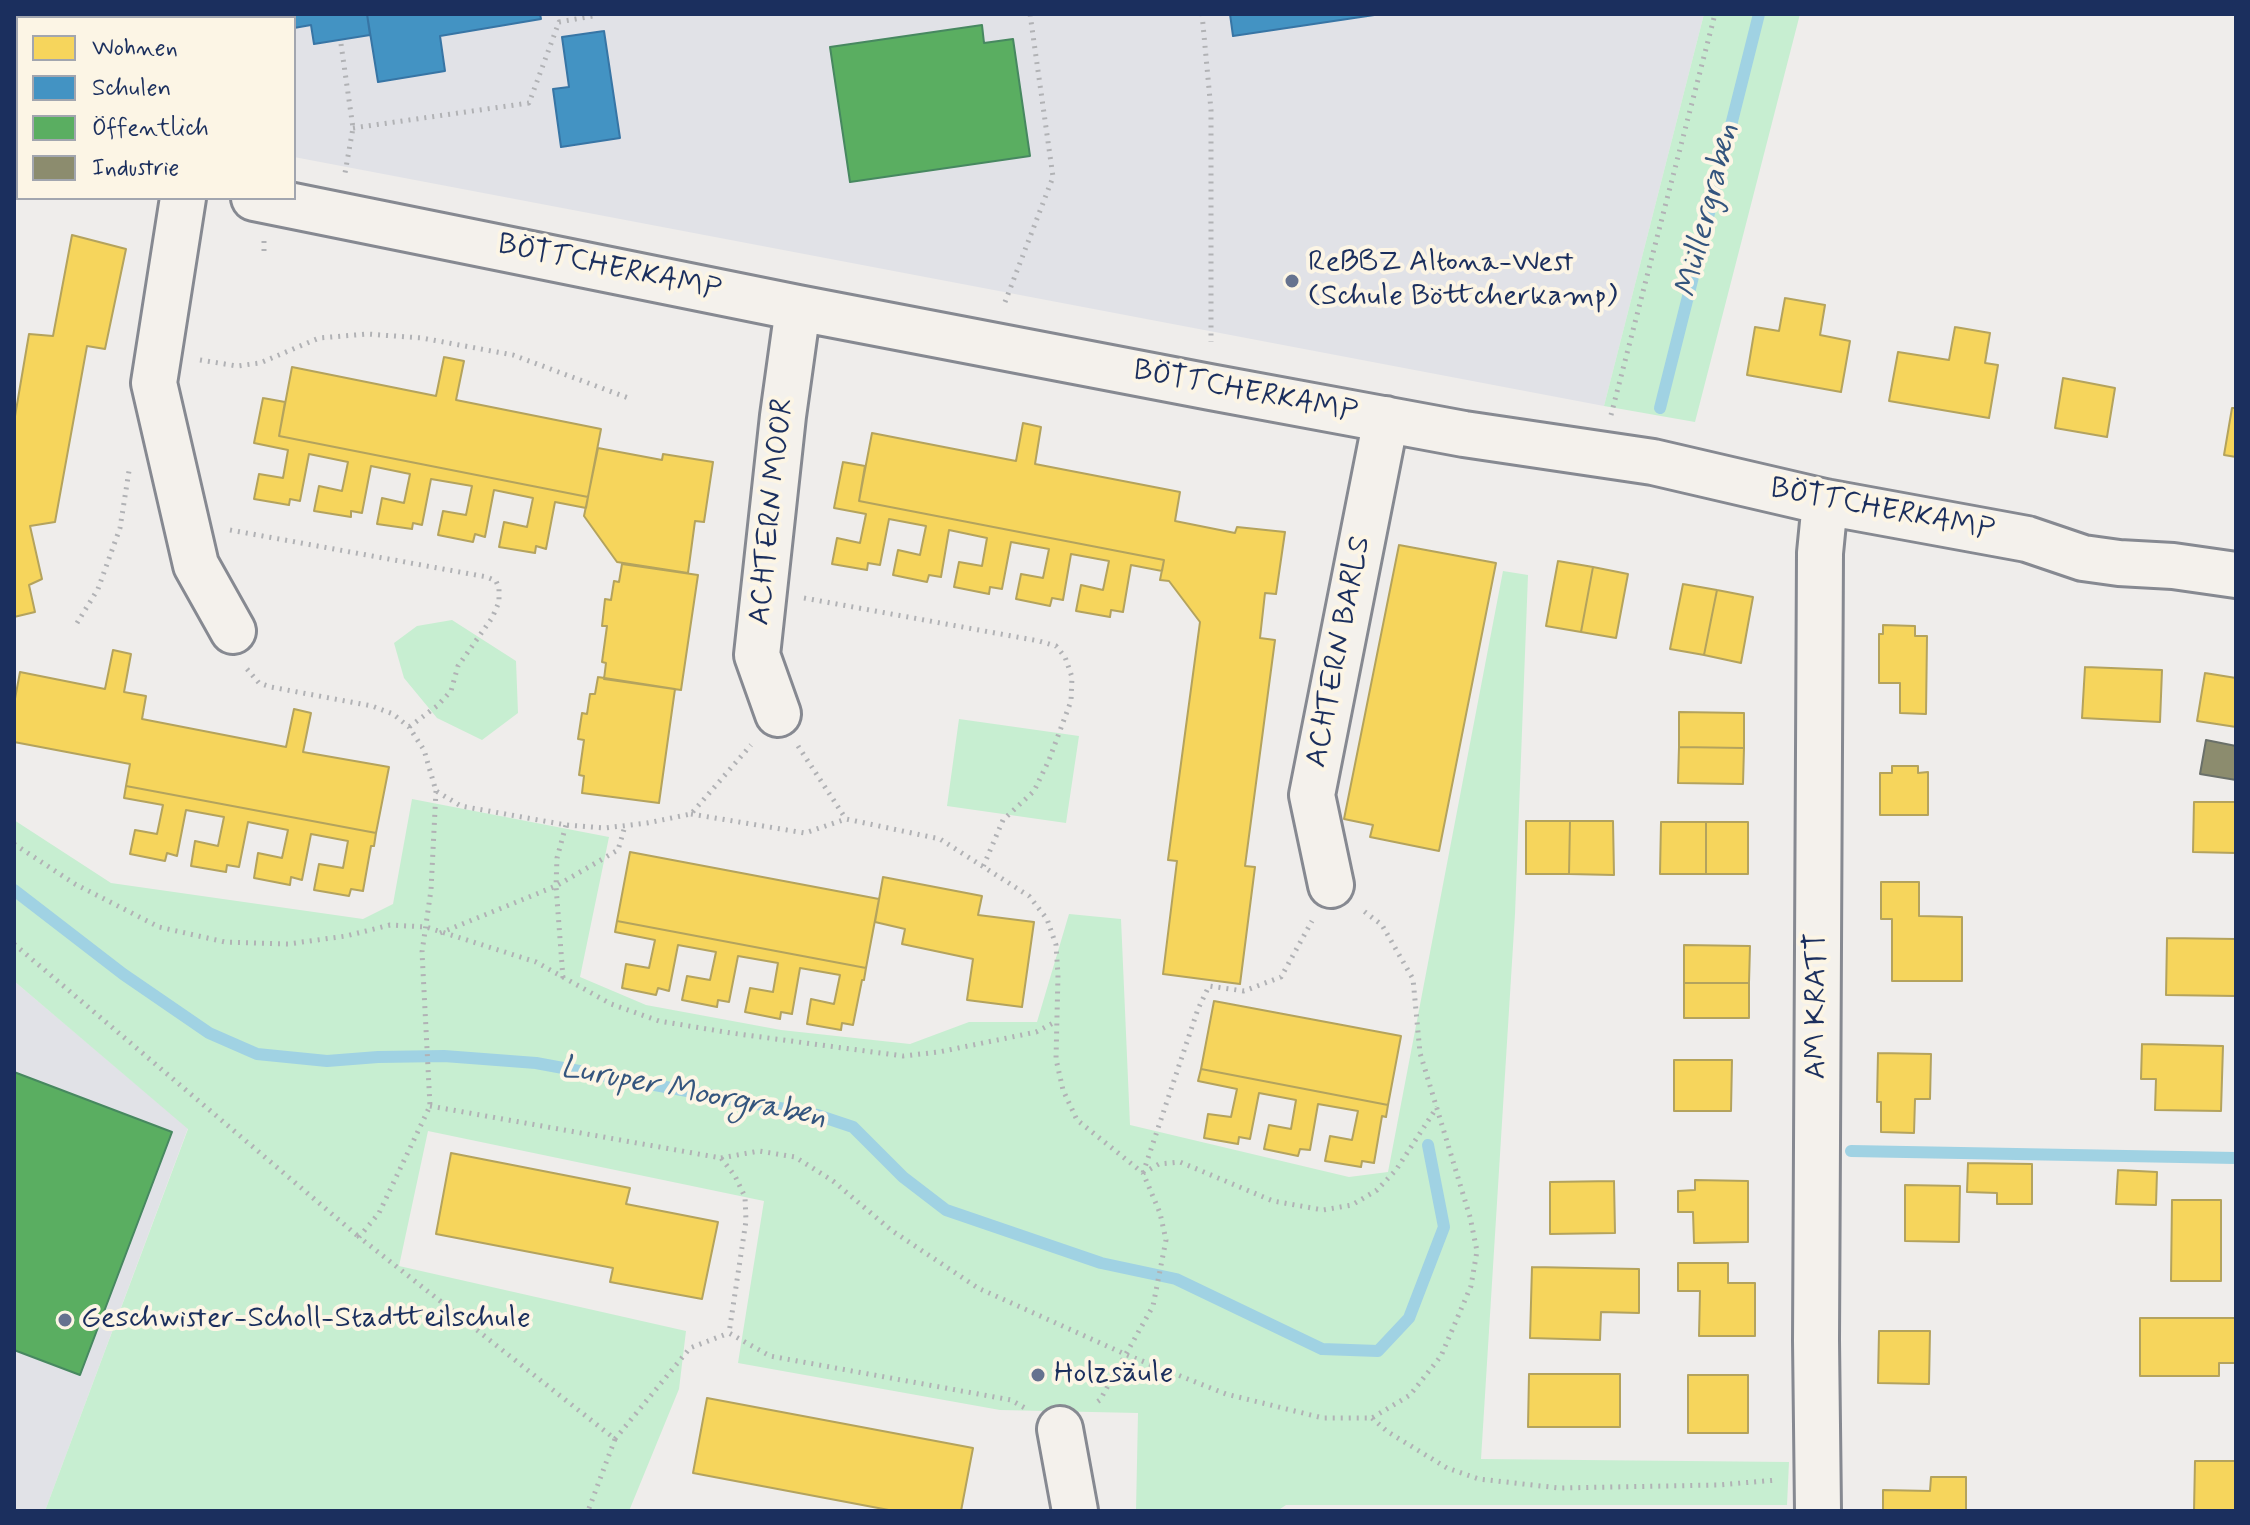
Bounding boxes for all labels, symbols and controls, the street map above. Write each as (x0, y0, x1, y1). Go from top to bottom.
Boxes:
legend (16, 16, 296, 200)
text: Wohnen (92, 33, 178, 64)
text: Schulen (92, 73, 171, 104)
text: Öffentlich (92, 113, 209, 144)
water label: Müllergraben (1669, 120, 1749, 302)
text: Industrie (92, 153, 179, 184)
street label: BÖTTCHERKAMP (494, 228, 724, 310)
place label: ReBBZ Altona-West (Schule Böttcherkamp) (1308, 246, 1617, 316)
marker: ReBBZ Altona-West (Schule Böttcherkamp) (1283, 272, 1301, 290)
street label: BÖTTCHERKAMP (1130, 354, 1360, 432)
street label: ACHTERN MOOR (743, 397, 803, 627)
street label: BÖTTCHERKAMP (1767, 472, 1997, 550)
street label: ACHTERN BARLS (1300, 533, 1380, 771)
street label: AM KRATT (1800, 933, 1836, 1079)
water label: Luruper Moorgraben (557, 1049, 829, 1139)
place label: Geschwister-Scholl-Stadtteilschule (81, 1302, 531, 1338)
marker: Geschwister-Scholl-Stadtteilschule (56, 1311, 74, 1329)
place label: Holzsäule (1054, 1357, 1174, 1393)
marker: Holzsäule (1029, 1366, 1047, 1384)

